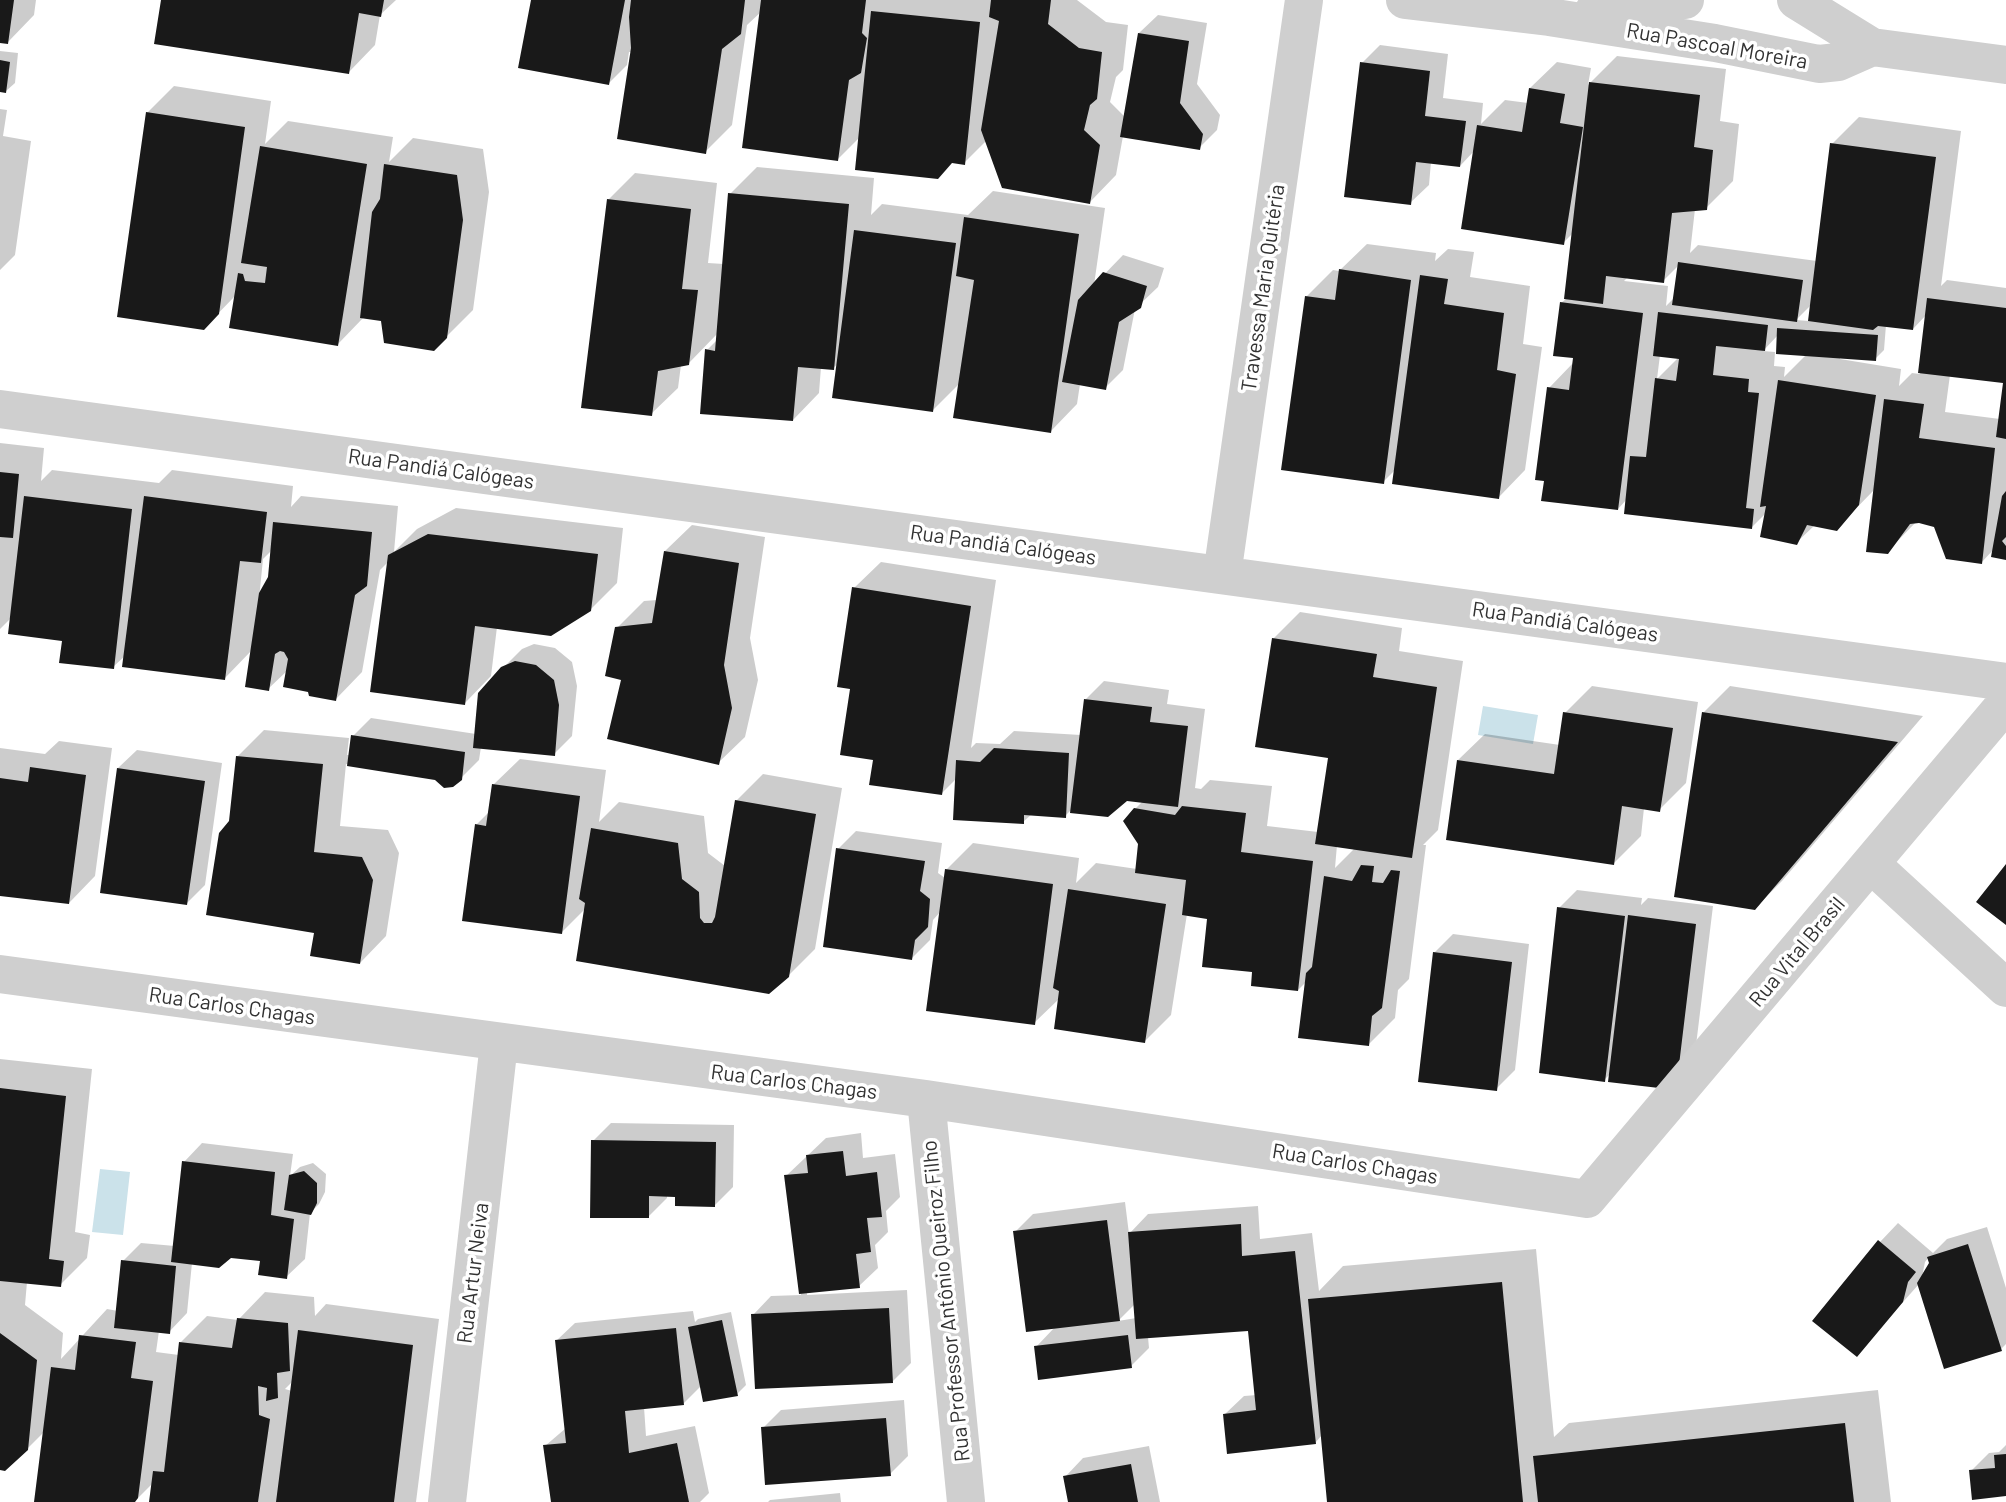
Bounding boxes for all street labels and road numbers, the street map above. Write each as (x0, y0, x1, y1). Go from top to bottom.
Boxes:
street label: Rua Pascoal Moreira (1625, 18, 1809, 74)
street label: Travessa Maria Quitéria (1236, 183, 1290, 393)
street label: Rua Pandiá Calógeas (346, 443, 536, 495)
street label: Rua Pandiá Calógeas (908, 519, 1098, 571)
street label: Rua Pandiá Calógeas (1470, 596, 1660, 648)
street label: Rua Vital Brasil (1744, 892, 1850, 1012)
street label: Rua Carlos Chagas (147, 982, 317, 1030)
street label: Rua Carlos Chagas (709, 1059, 879, 1105)
street label: Rua Carlos Chagas (1270, 1138, 1440, 1190)
street label: Rua Professor Antônio Queiroz Filho (917, 1139, 975, 1463)
street label: Rua Artur Neiva (452, 1201, 494, 1345)

